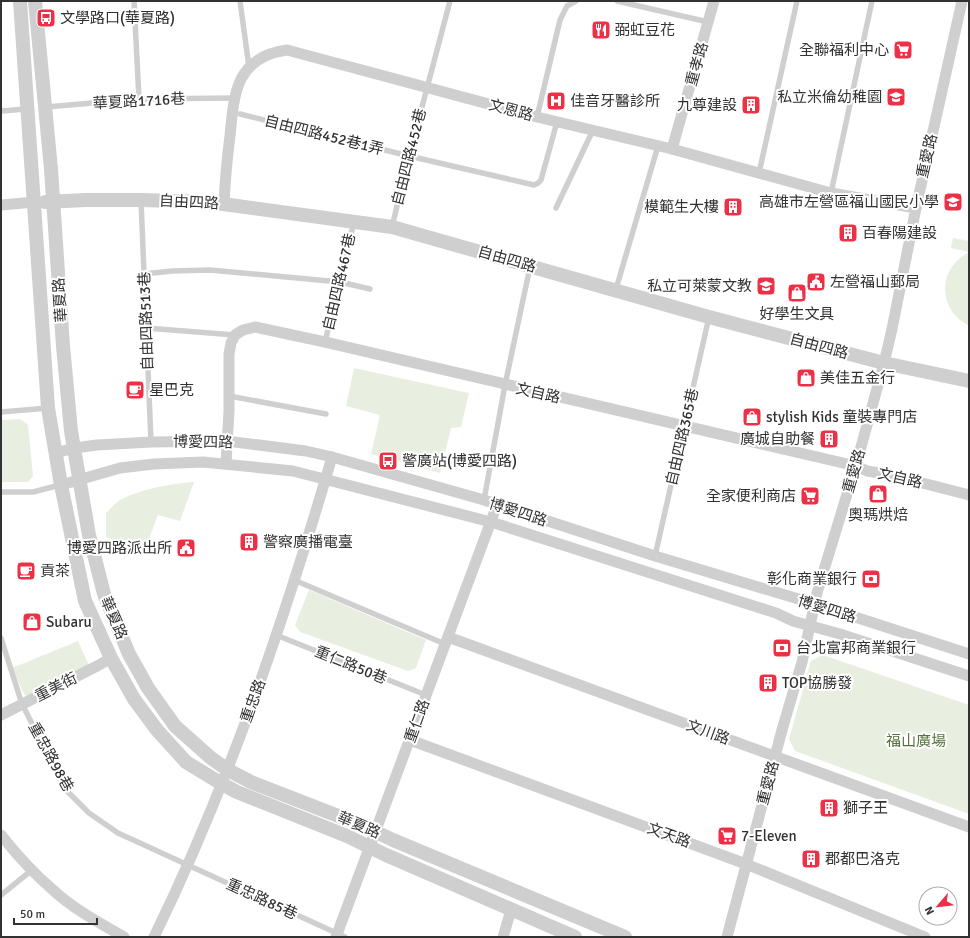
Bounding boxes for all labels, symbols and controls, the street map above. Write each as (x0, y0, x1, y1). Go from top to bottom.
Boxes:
bus stop icon: 文學路口(華夏路) (35, 7, 57, 29)
place label: 文學路口(華夏路) (60, 9, 175, 27)
restaurant icon: 弼虹豆花 (590, 19, 612, 41)
place label: 弼虹豆花 (615, 21, 675, 39)
supermarket icon: 全聯福利中心 (892, 39, 914, 61)
street label: 重孝路 (682, 40, 712, 88)
place label: 全聯福利中心 (799, 41, 889, 59)
school or university icon: 私立米倫幼稚園 (885, 86, 907, 108)
place label: 私立米倫幼稚園 (777, 88, 882, 106)
street label: 華夏路1716巷 (92, 90, 186, 112)
hospital icon: 佳音牙醫診所 (545, 90, 567, 112)
place label: 佳音牙醫診所 (570, 92, 660, 110)
building icon: 九尊建設 (740, 94, 762, 116)
street label: 文恩路 (487, 95, 535, 125)
place label: 九尊建設 (677, 96, 737, 114)
street label: 自由四路452巷 (388, 107, 430, 207)
street label: 自由四路452巷1弄 (262, 111, 386, 159)
street label: 重愛路 (913, 132, 941, 180)
street label: 自由四路 (159, 191, 219, 213)
school or university icon: 高雄市左營區福山國民小學 (942, 191, 964, 213)
place label: 高雄市左營區福山國民小學 (759, 193, 939, 211)
building icon: 模範生大樓 (722, 196, 744, 218)
place label: 模範生大樓 (644, 198, 719, 216)
building icon: 百春陽建設 (837, 222, 859, 244)
place label: 百春陽建設 (862, 224, 937, 242)
street label: 自由四路467巷 (319, 232, 359, 332)
street label: 自由四路 (476, 242, 538, 276)
street label: 自由四路513巷 (135, 271, 157, 371)
public building icon: 左營福山郵局 (805, 271, 827, 293)
place label: 左營福山郵局 (830, 273, 920, 291)
school or university icon: 私立可萊蒙文教 (755, 275, 777, 297)
street label: 華夏路 (49, 277, 71, 323)
place label: 私立可萊蒙文教 (647, 277, 752, 295)
shop icon: 好學生文具 (786, 282, 808, 304)
place label: 好學生文具 (759, 305, 835, 323)
street label: 自由四路 (788, 330, 850, 362)
shop icon: 美佳五金行 (795, 367, 817, 389)
place label: 美佳五金行 (820, 369, 895, 387)
cafe icon: 星巴克 (124, 379, 146, 401)
street label: 文自路 (514, 379, 562, 407)
place label: 星巴克 (149, 381, 194, 399)
street label: 自由四路365巷 (662, 387, 702, 487)
shop icon: stylish Kids 童裝專門店 (741, 406, 763, 428)
place label: stylish Kids 童裝專門店 (766, 408, 917, 426)
building icon: 廣城自助餐 (818, 428, 840, 450)
place label: 廣城自助餐 (740, 430, 815, 448)
street label: 博愛四路 (173, 432, 233, 452)
street label: 重愛路 (839, 447, 869, 495)
bus stop icon: 警廣站(博愛四路) (377, 450, 399, 472)
place label: 警廣站(博愛四路) (402, 452, 517, 470)
street label: 文自路 (876, 464, 924, 492)
shop icon: 奧瑪烘焙 (867, 483, 889, 505)
supermarket icon: 全家便利商店 (799, 485, 821, 507)
place label: 全家便利商店 (706, 487, 796, 505)
street label: 博愛四路 (487, 494, 549, 530)
place label: 奧瑪烘焙 (848, 506, 908, 524)
building icon: 警察廣播電臺 (238, 531, 260, 553)
place label: 警察廣播電臺 (263, 533, 353, 551)
public building icon: 博愛四路派出所 (175, 537, 197, 559)
place label: 博愛四路派出所 (67, 539, 172, 557)
cafe icon: 貢茶 (15, 560, 37, 582)
place label: 貢茶 (40, 562, 70, 580)
bank icon: 彰化商業銀行 (860, 568, 882, 590)
place label: 彰化商業銀行 (767, 570, 857, 588)
street label: 博愛四路 (796, 592, 858, 626)
street label: 華夏路 (97, 594, 131, 642)
shop icon: Subaru (21, 611, 43, 633)
place label: Subaru (46, 613, 92, 631)
bank icon: 台北富邦商業銀行 (771, 637, 793, 659)
place label: 台北富邦商業銀行 (796, 639, 916, 657)
street label: 重仁路50巷 (312, 642, 390, 688)
street label: 重美街 (32, 669, 80, 705)
building icon: TOP協勝發 (757, 672, 779, 694)
place label: TOP協勝發 (782, 674, 852, 692)
street label: 重忠路 (237, 677, 269, 725)
street label: 重仁路 (401, 697, 433, 745)
street label: 文川路 (684, 716, 732, 748)
street label: 重忠路98巷 (25, 719, 77, 795)
park label: 福山廣場 (886, 732, 946, 750)
street label: 重愛路 (753, 759, 783, 807)
building icon: 獅子王 (818, 797, 840, 819)
place label: 獅子王 (843, 799, 888, 817)
street label: 華夏路 (335, 808, 383, 842)
street label: 文天路 (645, 819, 693, 851)
supermarket icon: 7-Eleven (716, 825, 738, 847)
place label: 7-Eleven (741, 827, 797, 845)
building icon: 郡都巴洛克 (800, 848, 822, 870)
place label: 郡都巴洛克 (825, 850, 900, 868)
street label: 重忠路85巷 (224, 875, 300, 923)
north arrow (918, 886, 958, 926)
scale bar (14, 900, 97, 926)
text: N (922, 904, 937, 917)
text: 50 m (20, 907, 45, 922)

